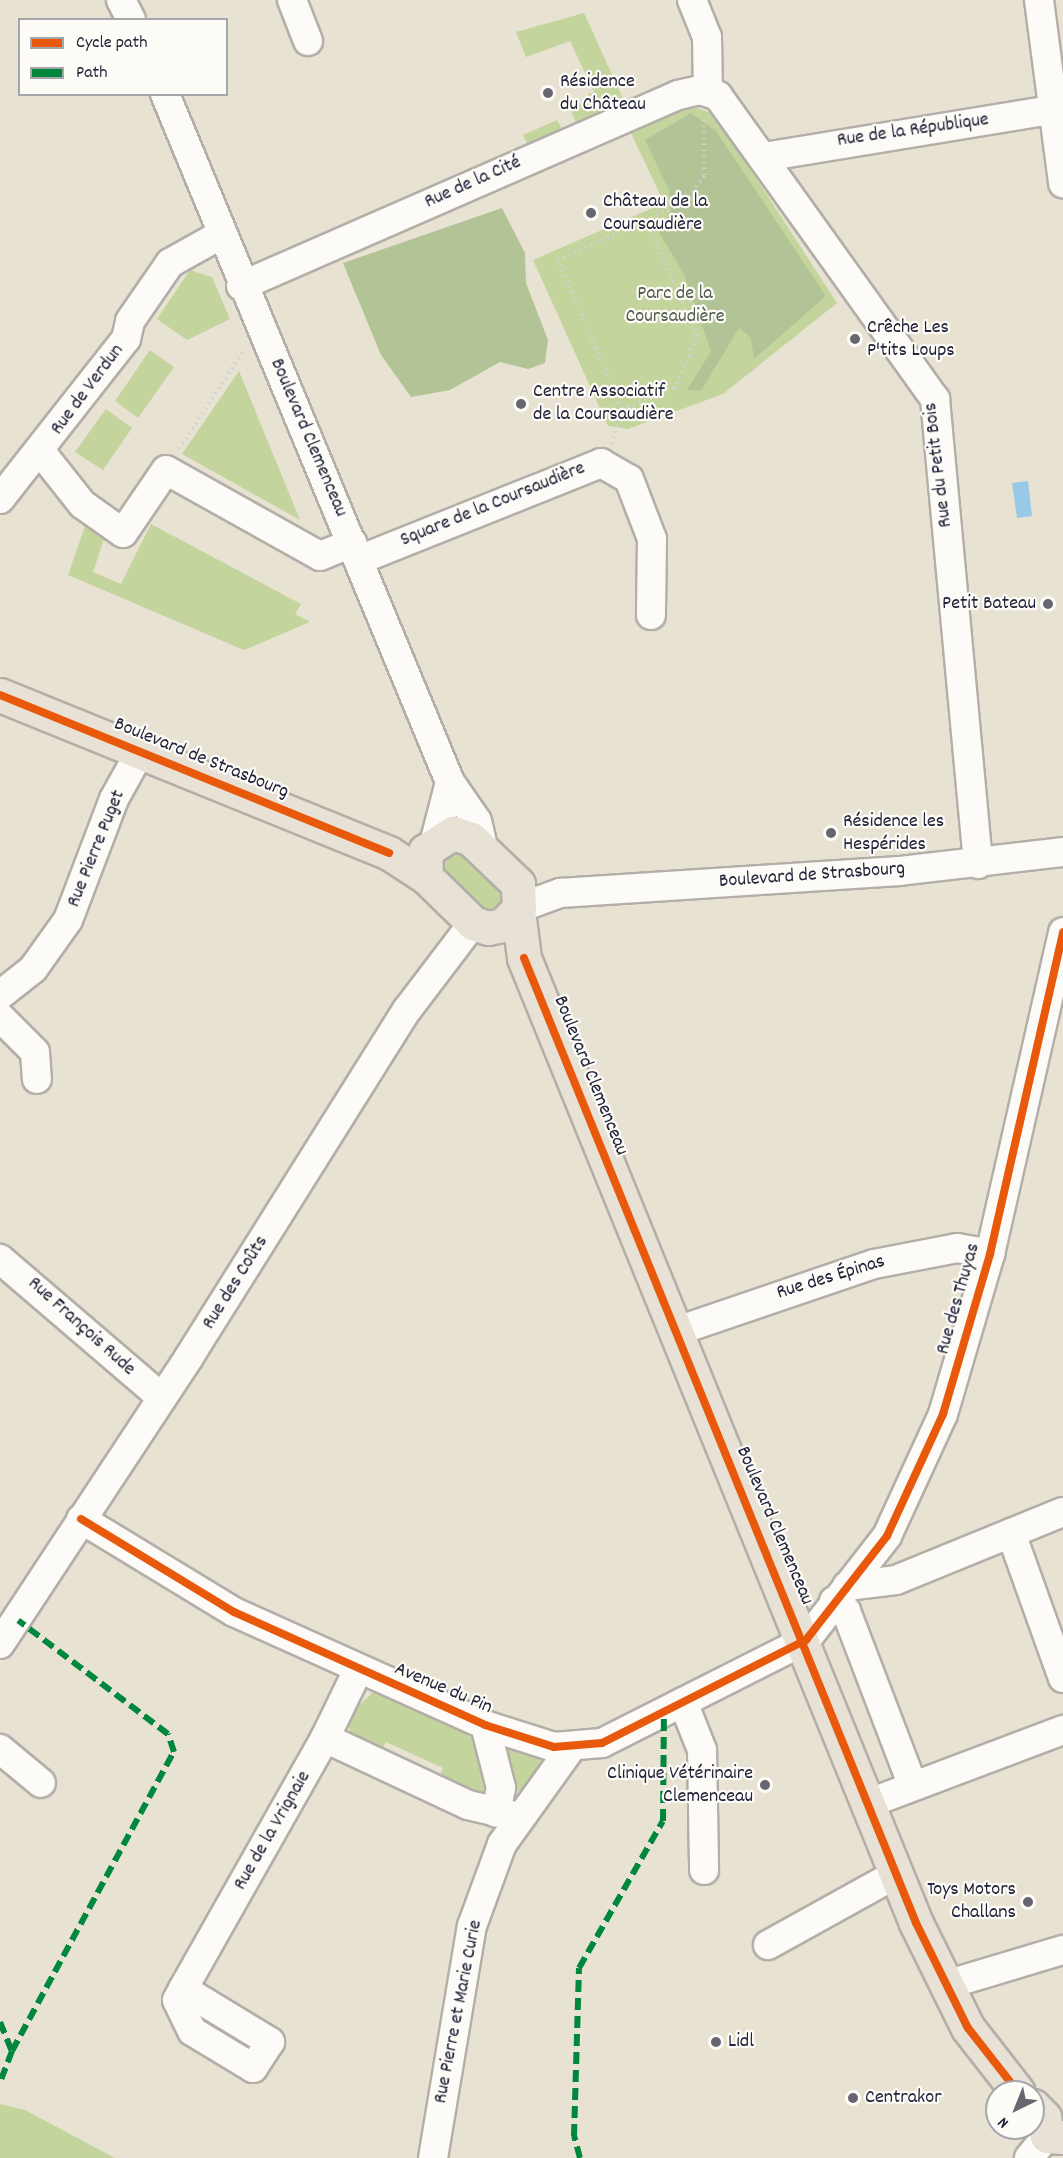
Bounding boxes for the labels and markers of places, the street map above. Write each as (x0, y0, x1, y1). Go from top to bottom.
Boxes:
place label: Résidence du Château (560, 70, 646, 117)
marker: Résidence du Château (541, 86, 555, 100)
place label: Château de la Coursaudière (603, 190, 708, 237)
marker: Château de la Coursaudière (584, 206, 598, 220)
place label: Crêche Les P'tits Loups (867, 316, 955, 363)
marker: Crêche Les P'tits Loups (848, 332, 862, 346)
place label: Centre Associatif de la Coursaudière (533, 380, 674, 427)
marker: Centre Associatif de la Coursaudière (514, 397, 528, 411)
place label: Petit Bateau (942, 592, 1036, 616)
marker: Petit Bateau (1041, 597, 1055, 611)
place label: Résidence les Hespérides (843, 810, 944, 857)
marker: Résidence les Hespérides (824, 826, 838, 840)
place label: Clinique Vétérinaire Clemenceau (607, 1762, 753, 1809)
marker: Clinique Vétérinaire Clemenceau (758, 1778, 772, 1792)
place label: Toys Motors Challans (927, 1878, 1016, 1925)
marker: Toys Motors Challans (1021, 1895, 1035, 1909)
place label: Lidl (728, 2030, 754, 2054)
marker: Lidl (709, 2035, 723, 2049)
place label: Centrakor (865, 2086, 942, 2110)
marker: Centrakor (846, 2091, 860, 2105)

